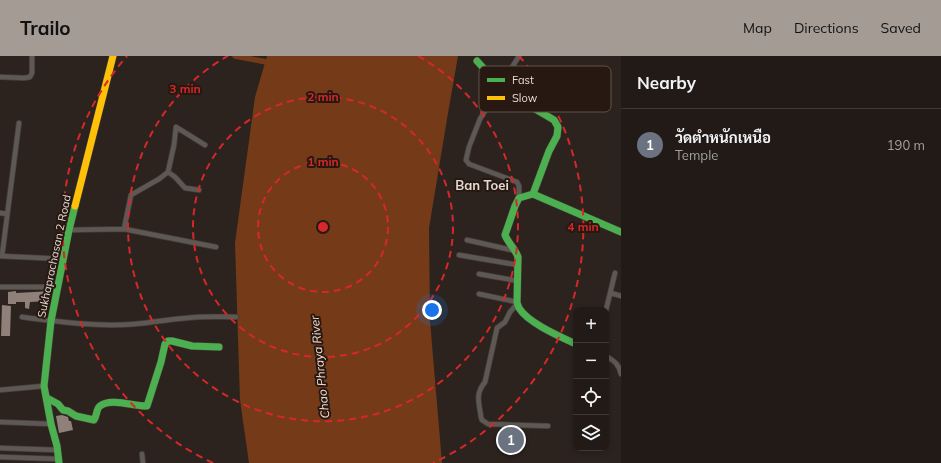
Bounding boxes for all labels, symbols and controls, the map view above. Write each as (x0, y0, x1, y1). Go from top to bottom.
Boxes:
text: Trailo (20, 16, 71, 40)
text: Map (743, 19, 772, 37)
text: Directions (794, 19, 859, 37)
text: Saved (881, 19, 921, 37)
legend (479, 66, 611, 112)
text: Nearby (637, 72, 696, 93)
text: Fast (512, 73, 534, 87)
text: 3 min (169, 81, 201, 96)
text: 2 min (307, 89, 339, 104)
text: Slow (512, 91, 538, 105)
text: วัดตำหนักเหนือ (675, 128, 771, 147)
text: 1 (646, 137, 654, 153)
text: 190 m (887, 137, 925, 153)
text: Temple (675, 147, 718, 163)
text: 1 min (307, 154, 339, 169)
district label: Ban Toei (455, 177, 509, 193)
street label: Sukhaprachasan 2 Road (34, 193, 74, 319)
text: 4 min (567, 219, 599, 234)
centre of rings (316, 220, 330, 234)
your location (422, 300, 442, 320)
map controls (573, 307, 609, 451)
button: + (573, 307, 609, 343)
water label: Chao Phraya River (307, 314, 332, 419)
button: − (573, 343, 609, 379)
button: locate (573, 379, 609, 415)
button: layers (573, 415, 609, 451)
pin: 1 (498, 425, 524, 455)

